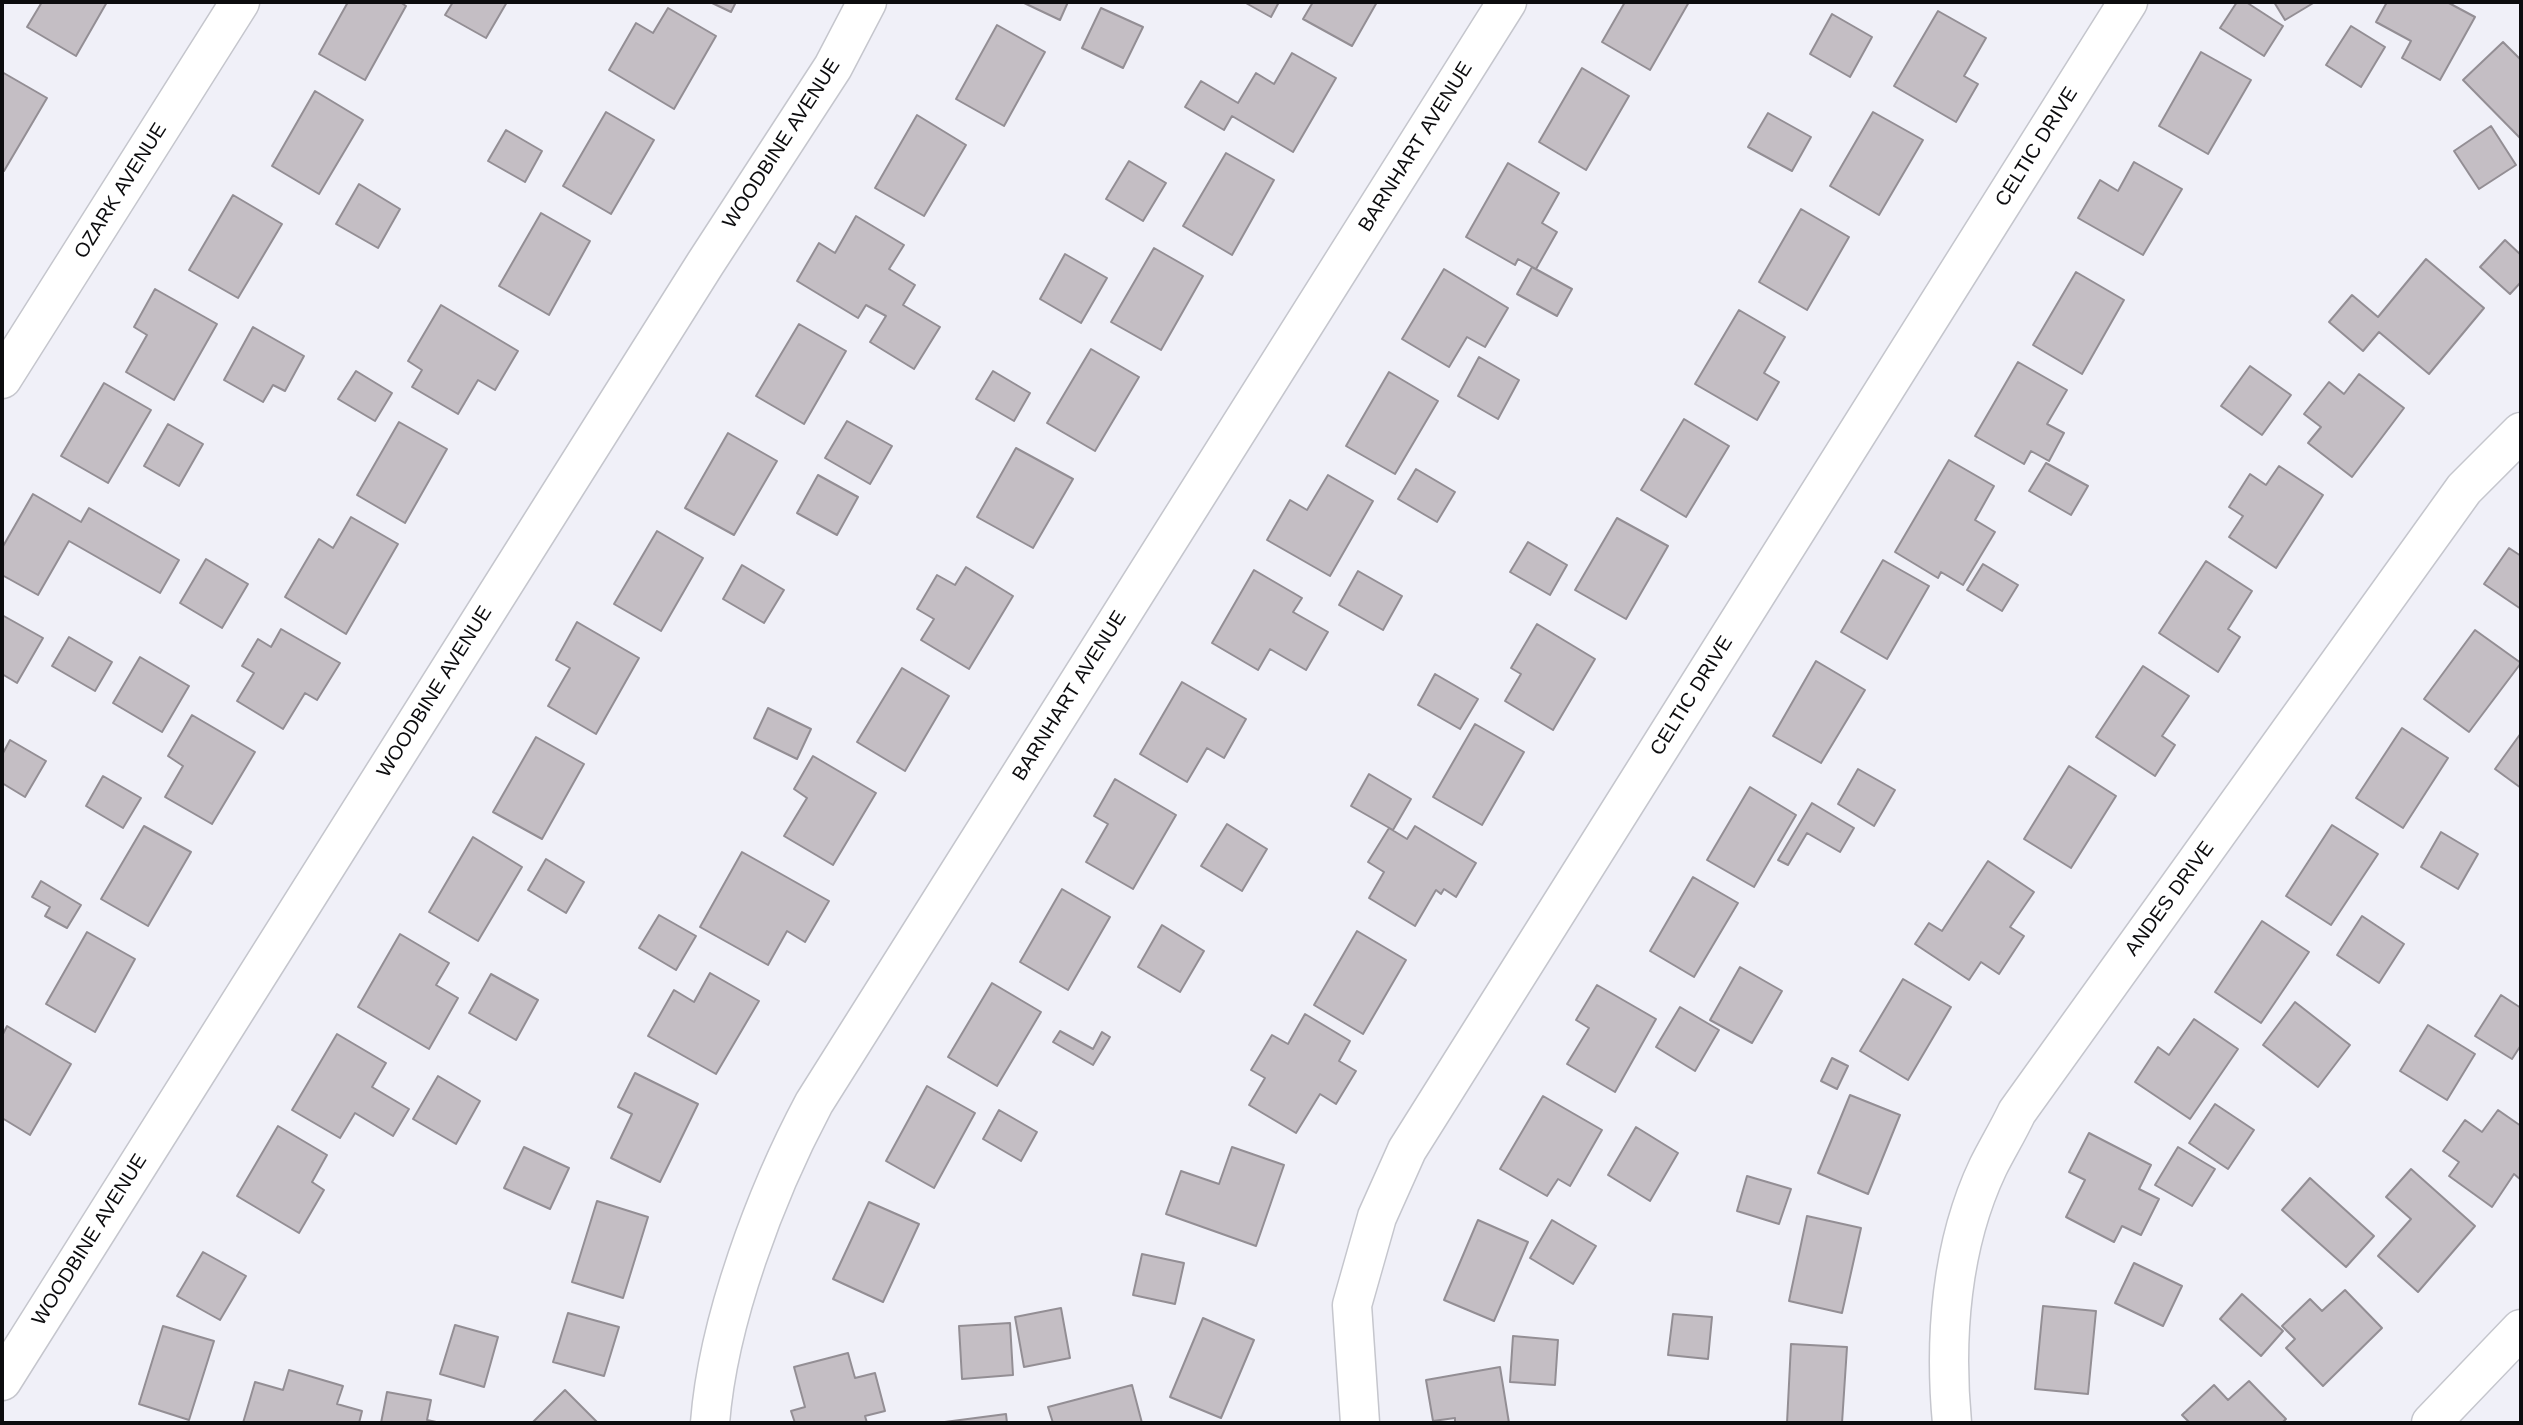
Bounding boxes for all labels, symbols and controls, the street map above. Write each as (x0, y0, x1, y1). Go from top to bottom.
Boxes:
street label: WOODBINE AVENUE (718, 55, 846, 233)
street label: BARNHART AVENUE (1354, 58, 1478, 236)
street label: CELTIC DRIVE (1991, 83, 2083, 211)
street label: OZARK AVENUE (70, 119, 172, 263)
street label: WOODBINE AVENUE (373, 602, 497, 782)
street label: BARNHART AVENUE (1008, 607, 1132, 785)
street label: CELTIC DRIVE (1646, 632, 1738, 760)
street label: ANDES DRIVE (2120, 837, 2220, 961)
street label: WOODBINE AVENUE (28, 1150, 152, 1330)

